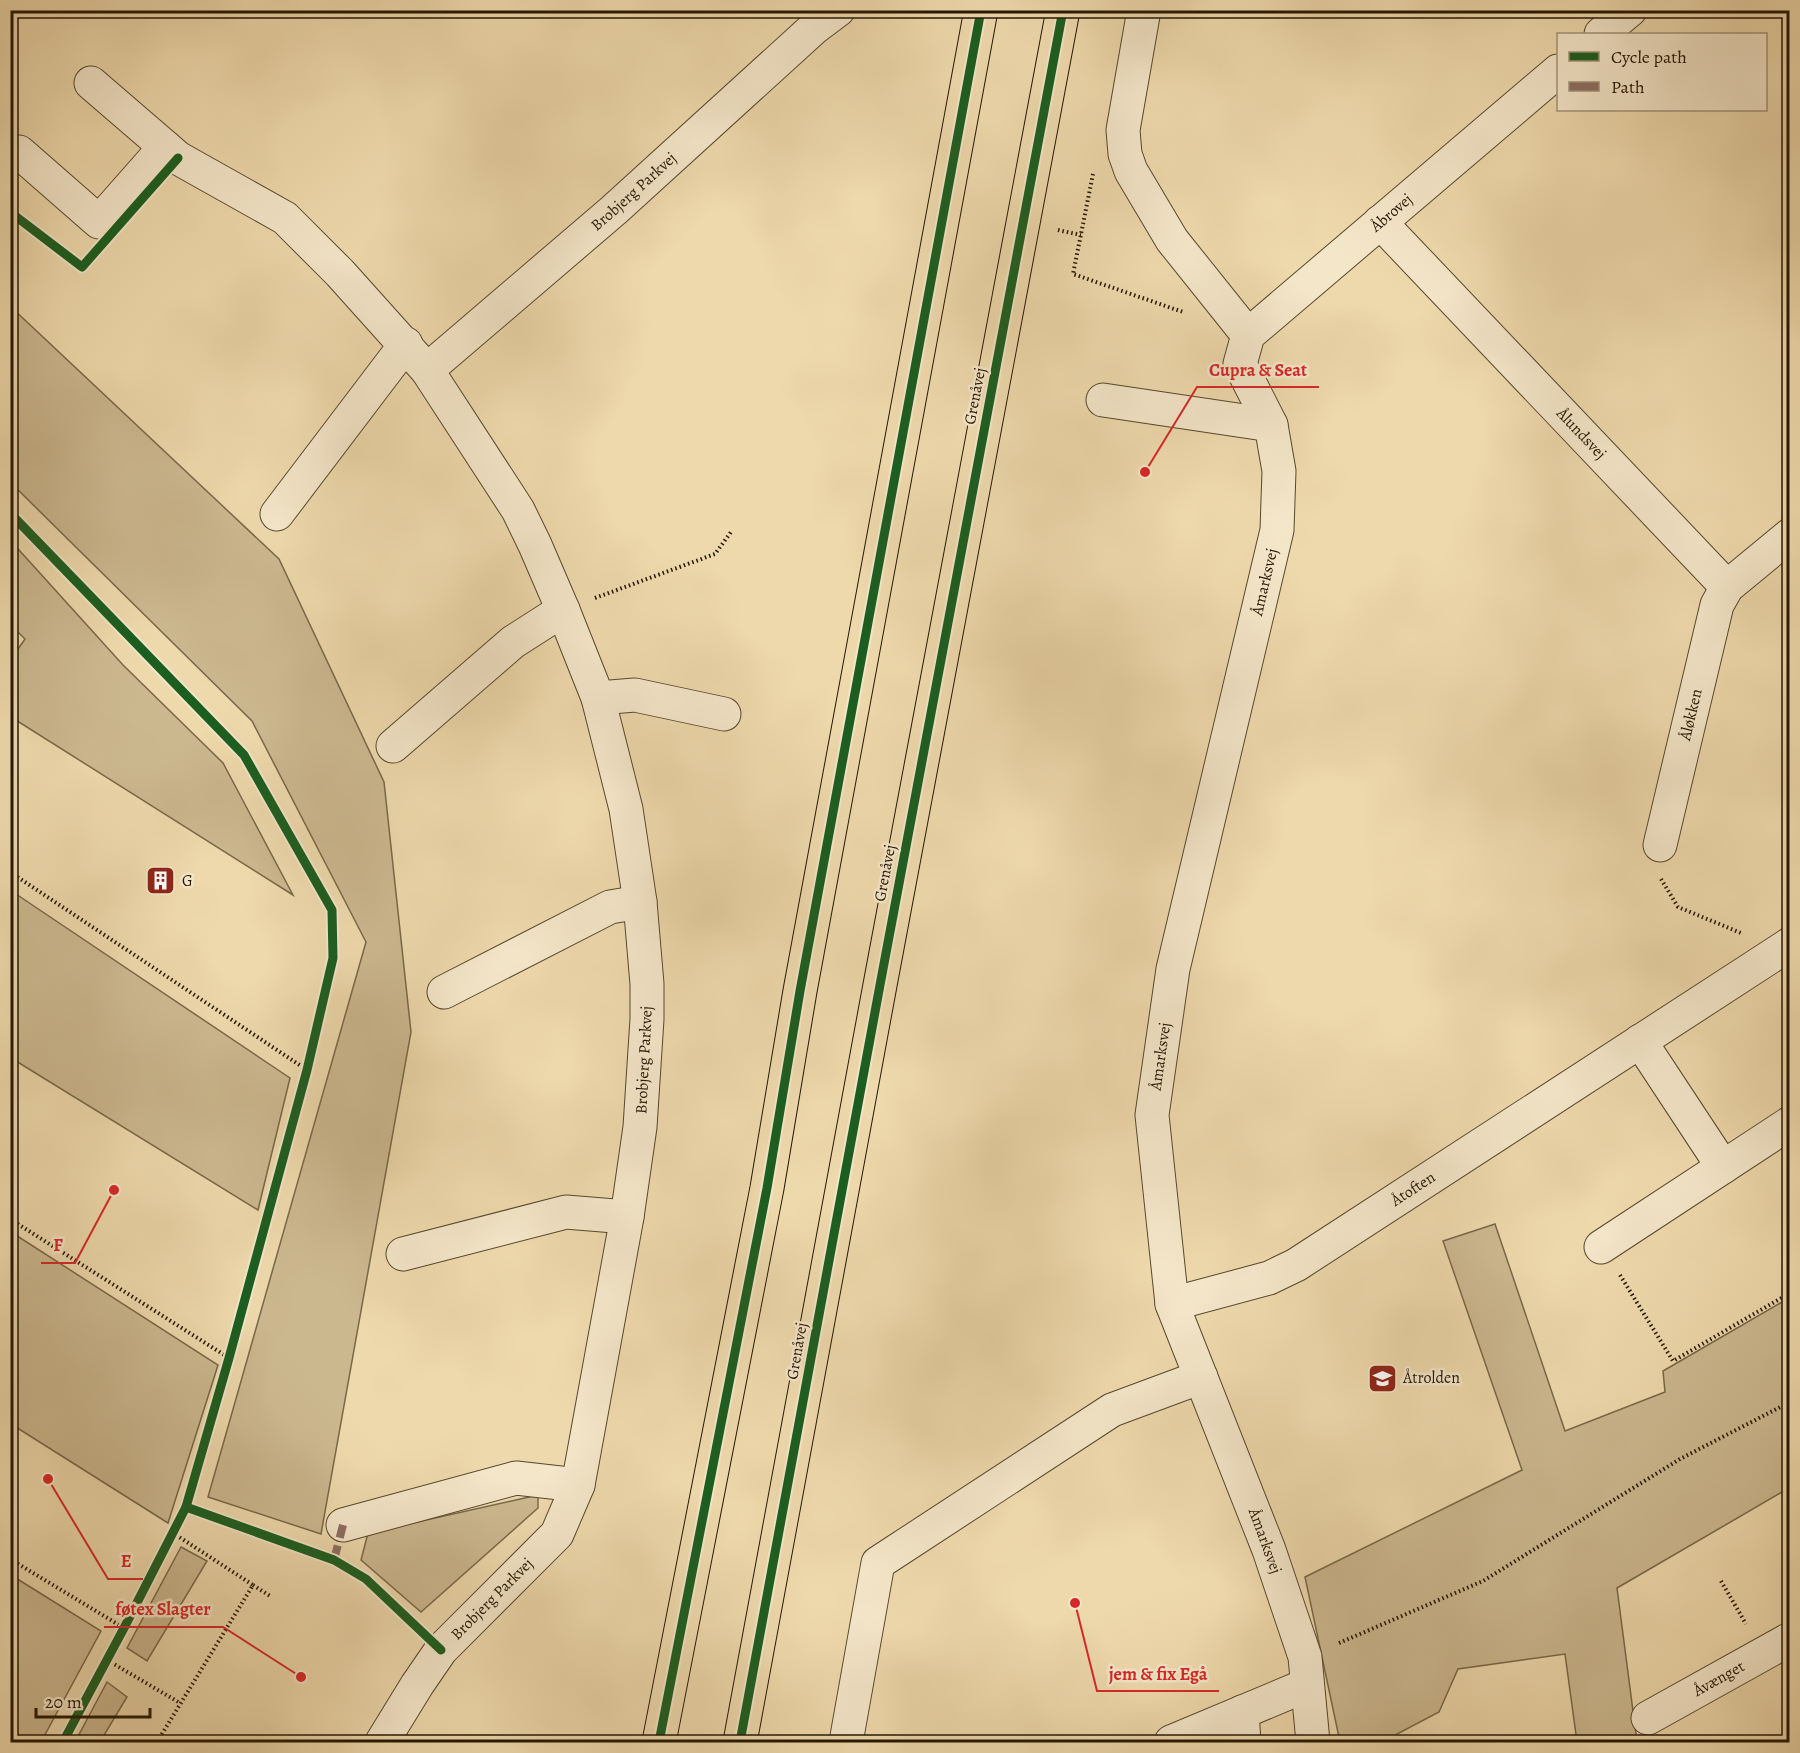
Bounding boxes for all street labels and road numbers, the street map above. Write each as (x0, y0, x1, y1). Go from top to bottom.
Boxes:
street label: Brobjerg Parkvej (586, 147, 681, 236)
street label: Åbrovej (1365, 189, 1417, 238)
street label: Grenåvej (959, 366, 991, 426)
street label: Ålundsvej (1551, 402, 1611, 464)
street label: Åmarksvej (1246, 546, 1283, 619)
street label: Åløkken (1674, 686, 1708, 744)
street label: Grenåvej (869, 843, 901, 903)
street label: Brobjerg Parkvej (630, 1005, 658, 1115)
street label: Åmarksvej (1145, 1021, 1176, 1093)
street label: Åtoften (1386, 1166, 1440, 1212)
street label: Grenåvej (781, 1321, 813, 1381)
street label: Åmarksvej (1243, 1504, 1287, 1577)
street label: Brobjerg Parkvej (446, 1553, 538, 1645)
street label: Åvænget (1688, 1655, 1748, 1702)

